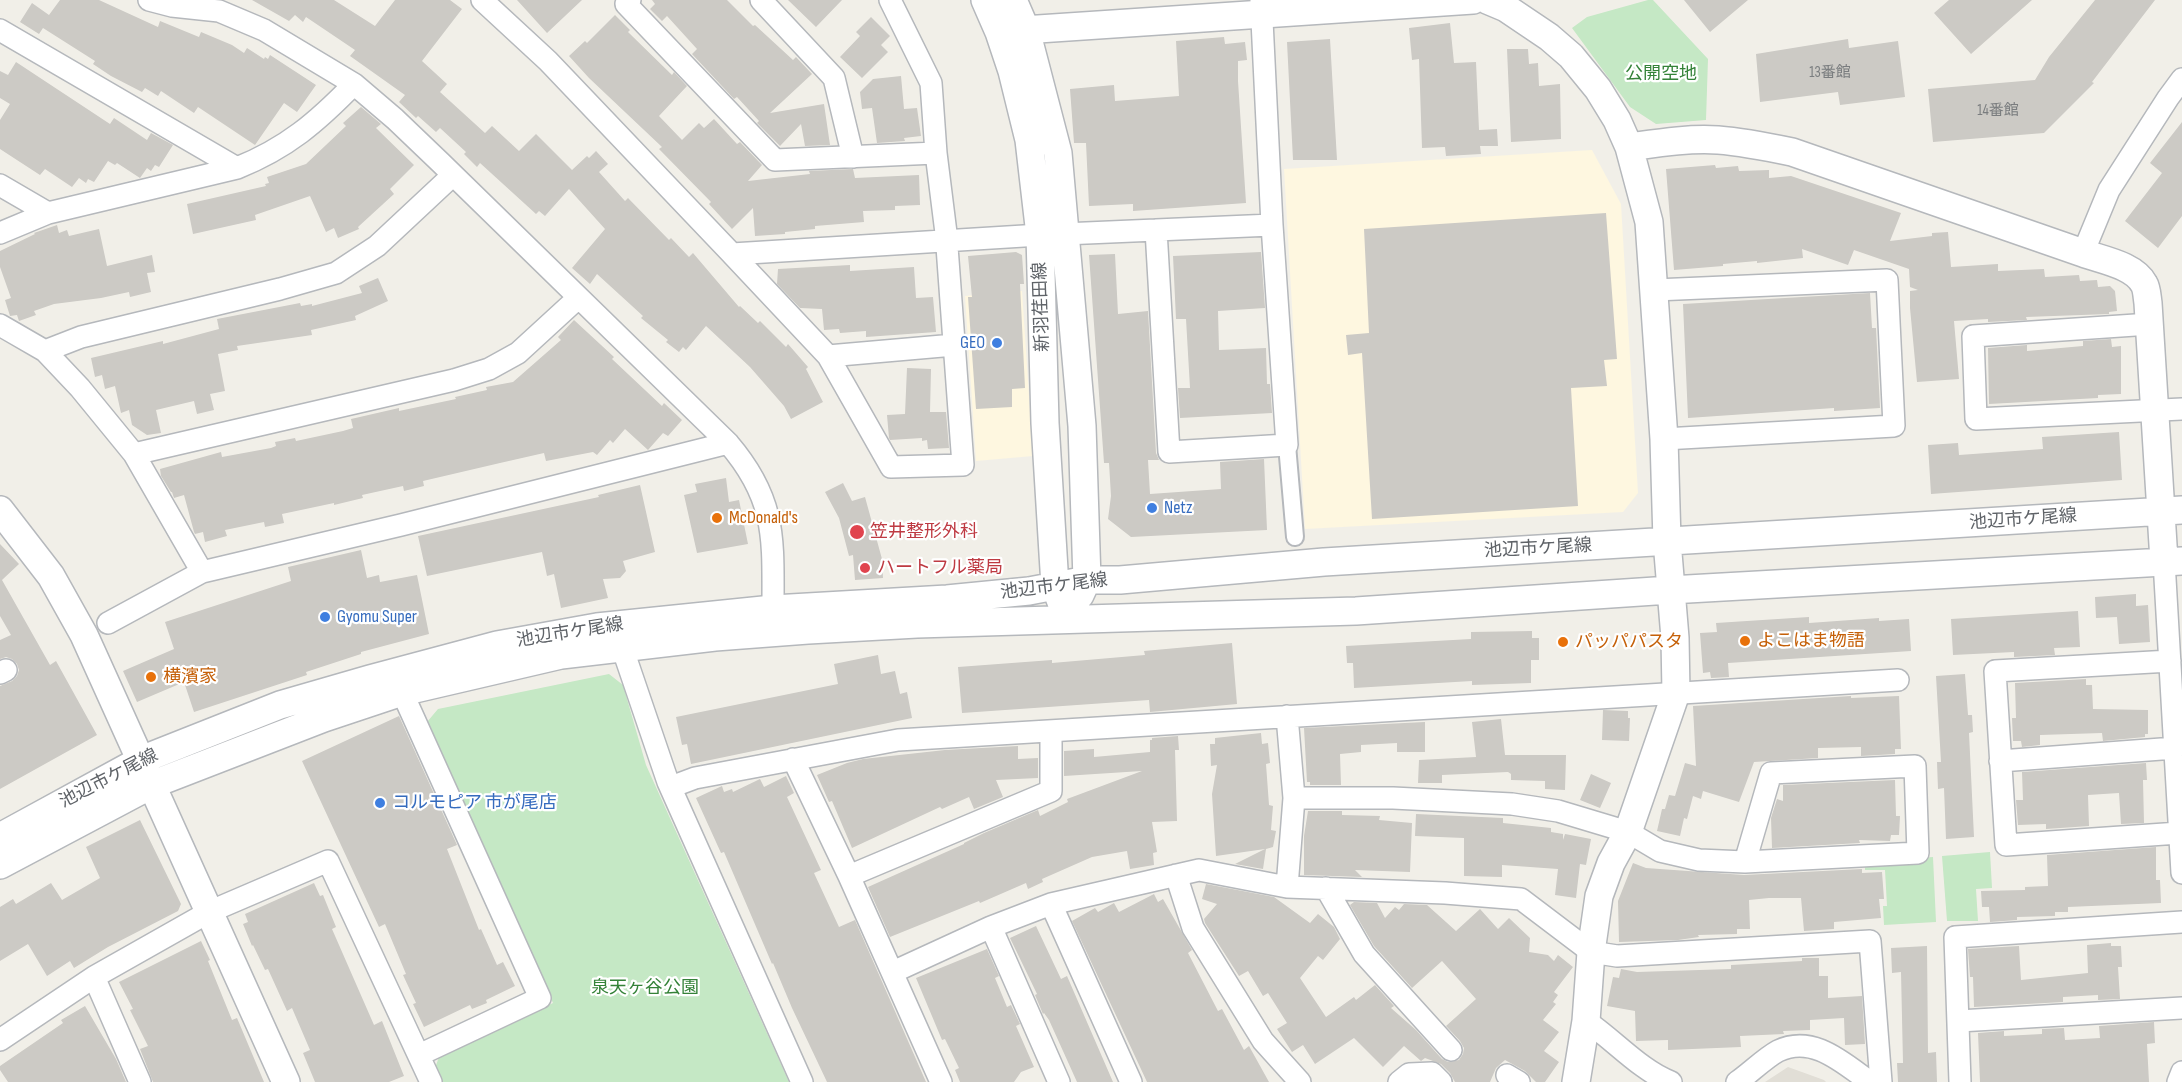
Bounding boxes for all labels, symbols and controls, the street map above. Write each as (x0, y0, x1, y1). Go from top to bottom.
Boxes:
park label: 公開空地 (1625, 63, 1697, 85)
house number: 13番館 (1809, 64, 1851, 82)
house number: 14番館 (1977, 102, 2019, 120)
street label: 新羽荏田線 (1030, 262, 1054, 352)
place label: GEO (960, 332, 985, 354)
marker: GEO (990, 336, 1004, 350)
place label: Netz (1164, 497, 1192, 519)
marker: Netz (1145, 501, 1159, 515)
street label: 池辺市ケ尾線 (1968, 505, 2078, 535)
place label: McDonald's (729, 507, 798, 529)
marker: McDonald's (710, 511, 724, 525)
place label: 笠井整形外科 (870, 521, 978, 543)
marker: 笠井整形外科 (848, 523, 866, 541)
street label: 池辺市ケ尾線 (1484, 535, 1592, 563)
place label: ハートフル薬局 (877, 557, 1003, 579)
marker: ハートフル薬局 (858, 561, 872, 575)
street label: 池辺市ケ尾線 (999, 570, 1109, 604)
place label: Gyomu Super (337, 606, 417, 628)
marker: Gyomu Super (318, 610, 332, 624)
street label: 池辺市ケ尾線 (515, 614, 625, 652)
place label: よこはま物語 (1757, 630, 1865, 652)
place label: パッパパスタ (1575, 631, 1683, 653)
marker: よこはま物語 (1738, 634, 1752, 648)
marker: パッパパスタ (1556, 635, 1570, 649)
place label: 横濱家 (163, 666, 217, 688)
marker: 横濱家 (144, 670, 158, 684)
street label: 池辺市ケ尾線 (56, 745, 162, 813)
place label: コルモピア 市が尾店 (392, 792, 557, 814)
marker: コルモピア 市が尾店 (373, 796, 387, 810)
park label: 泉天ヶ谷公園 (591, 977, 699, 999)

